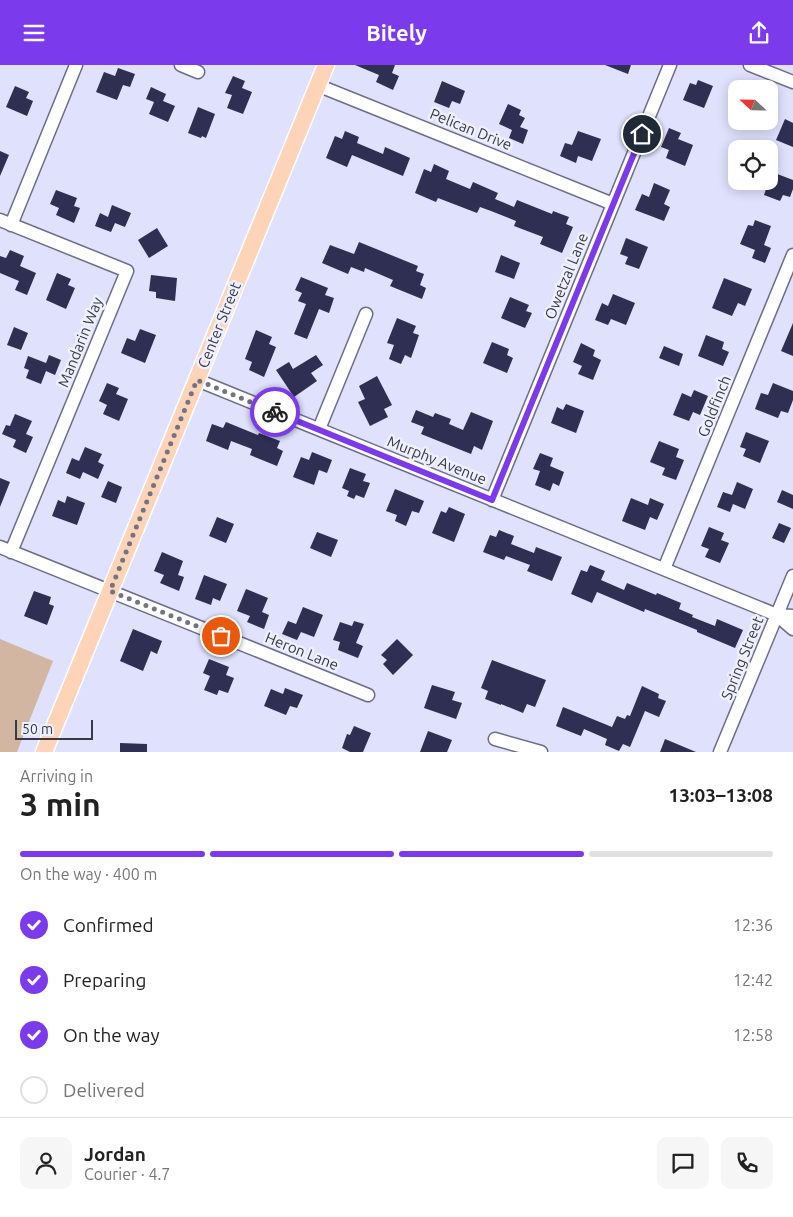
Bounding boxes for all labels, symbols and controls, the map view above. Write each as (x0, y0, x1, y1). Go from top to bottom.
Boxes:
icon: menu (20, 19, 48, 47)
icon: share (745, 19, 773, 47)
text: Bitely (366, 20, 427, 45)
north arrow (728, 80, 778, 130)
map controls (728, 80, 778, 190)
street label: Pelican Drive (428, 105, 514, 153)
pin (621, 113, 663, 155)
icon: home (628, 120, 656, 148)
button: locate (728, 140, 778, 190)
street label: Owetzal Lane (541, 230, 591, 322)
street label: Center Street (194, 279, 244, 370)
street label: Mandarin Way (54, 294, 106, 390)
street label: Goldfinch (694, 373, 734, 439)
courier (250, 387, 300, 437)
icon: bike (261, 398, 289, 426)
street label: Murphy Avenue (385, 432, 489, 488)
street label: Spring Street (718, 614, 766, 702)
pin (200, 615, 242, 657)
icon: bag (207, 622, 235, 650)
street label: Heron Lane (263, 629, 341, 673)
scale bar (15, 717, 92, 740)
text: 50 m (22, 721, 53, 737)
text: Arriving in (20, 767, 93, 785)
text: 13:03–13:08 (668, 784, 773, 806)
text: 3 min (20, 786, 101, 822)
text: On the way · 400 m (20, 865, 157, 883)
icon: check (20, 911, 48, 939)
text: Confirmed (63, 914, 154, 936)
text: 12:36 (733, 916, 773, 934)
icon: check (20, 966, 48, 994)
text: Preparing (63, 969, 147, 991)
text: 12:42 (733, 971, 773, 989)
icon: check (20, 1021, 48, 1049)
text: On the way (63, 1024, 160, 1046)
text: 12:58 (733, 1026, 773, 1044)
text: Delivered (63, 1079, 145, 1101)
button: person (20, 1137, 72, 1189)
button: chat (657, 1137, 709, 1189)
button: phone (721, 1137, 773, 1189)
text: Jordan (84, 1143, 146, 1165)
text: Courier · 4.7 (84, 1165, 170, 1183)

